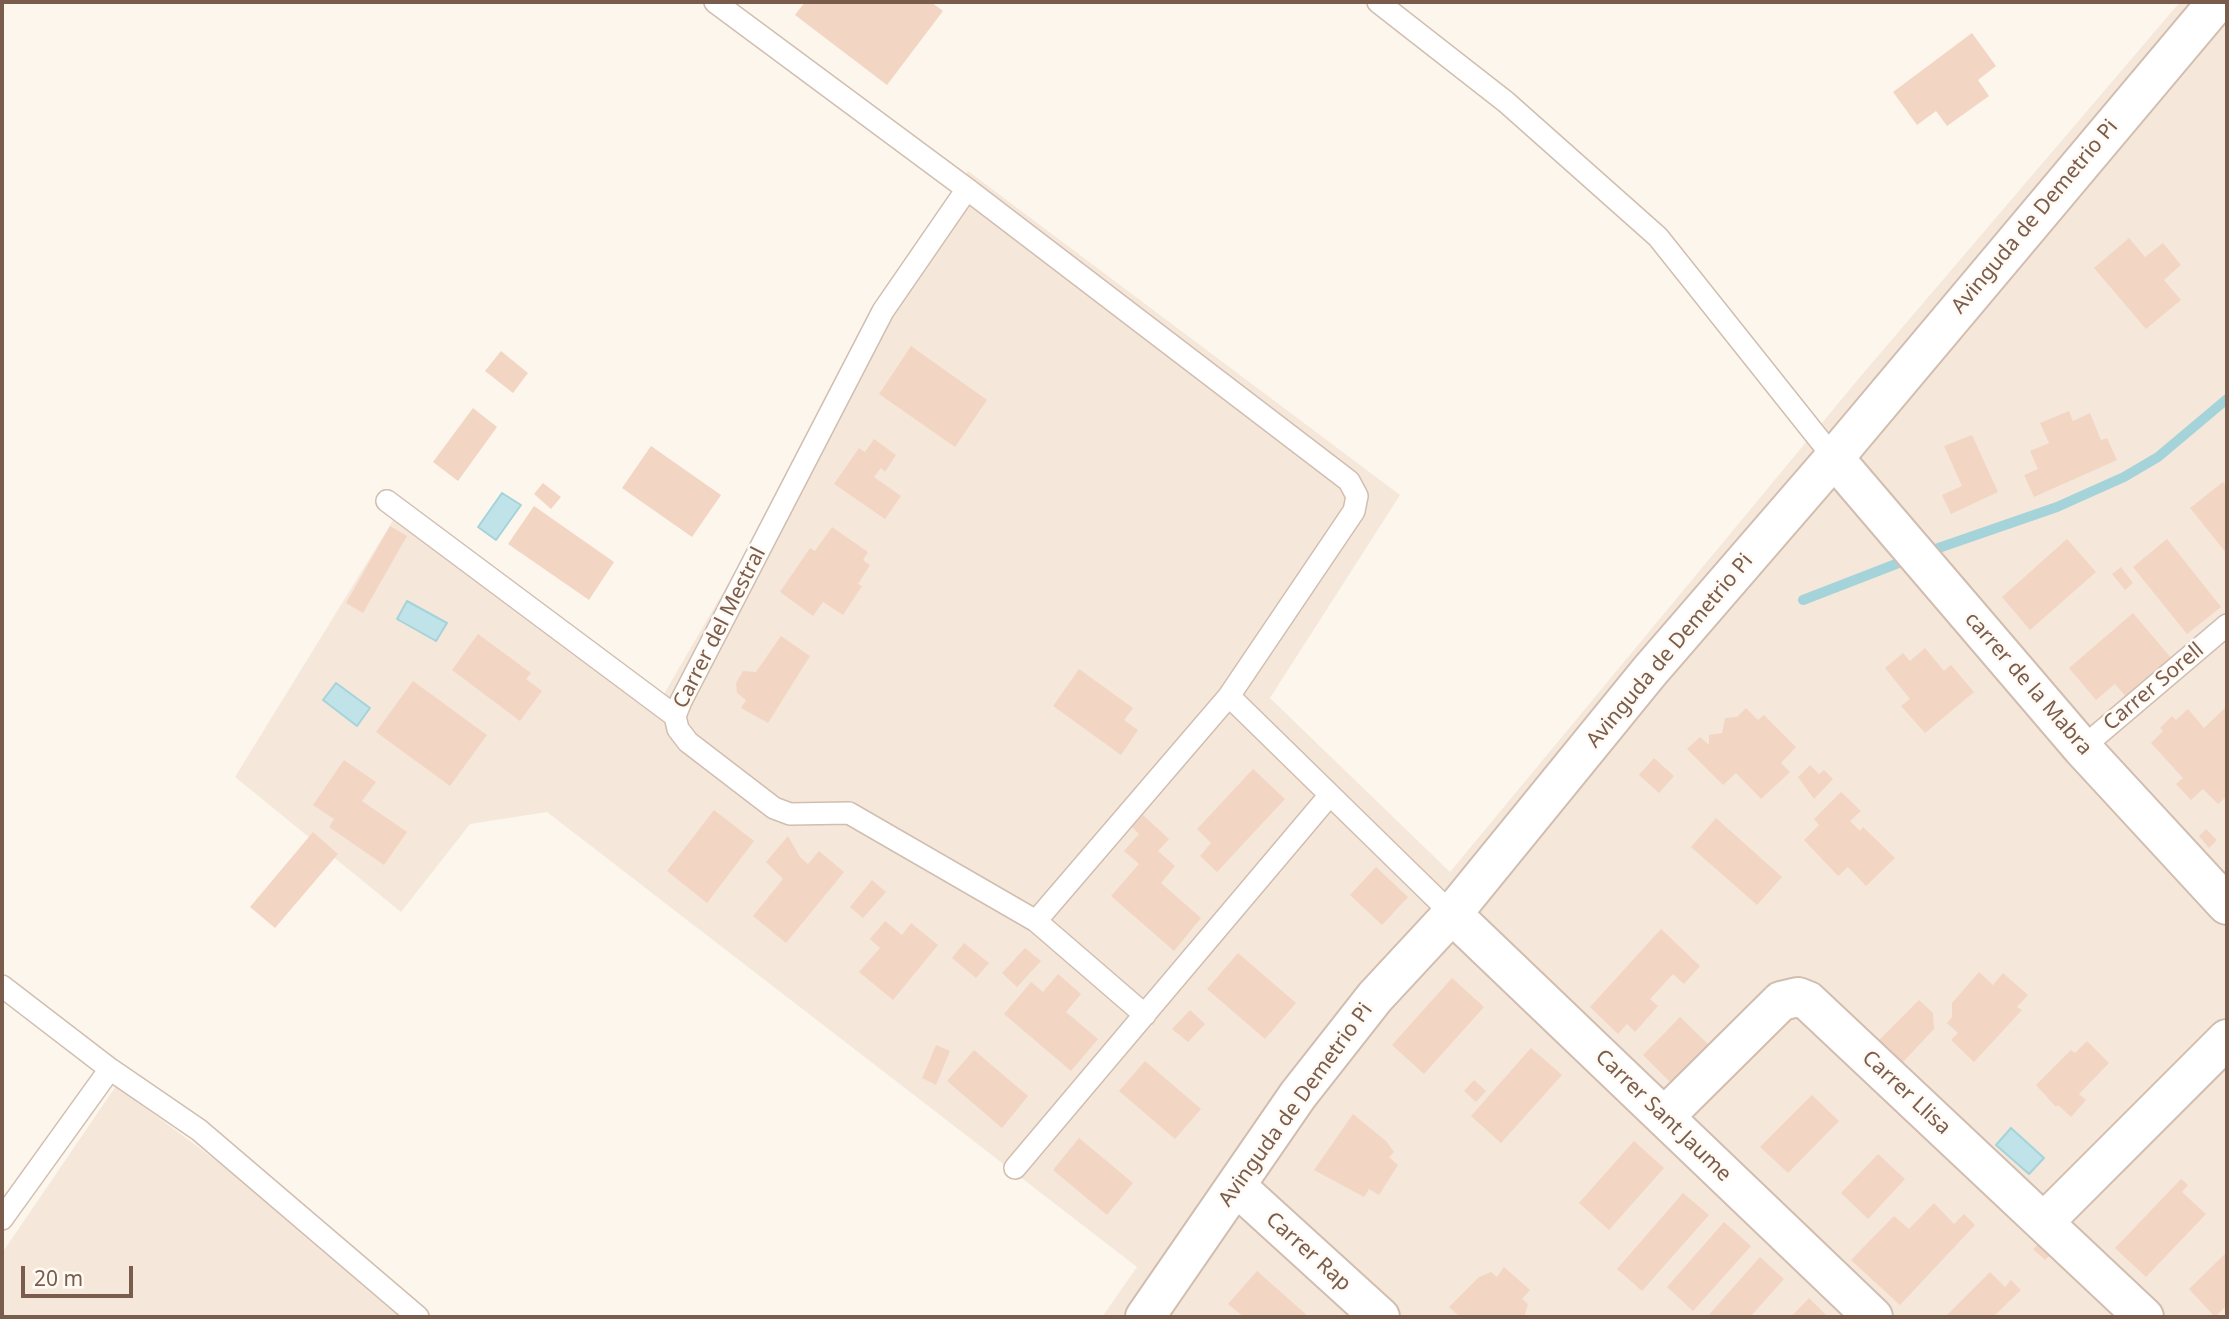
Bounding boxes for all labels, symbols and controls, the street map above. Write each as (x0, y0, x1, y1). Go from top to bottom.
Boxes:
street label: Avinguda de Demetrio Pi (1946, 115, 2124, 319)
street label: Carrer del Mestral (668, 543, 772, 713)
street label: Avinguda de Demetrio Pi (1581, 549, 1759, 753)
street label: carrer de la Mabra (1959, 607, 2097, 761)
street label: Carrer Sorell (2099, 638, 2209, 736)
street label: Avinguda de Demetrio Pi (1214, 998, 1378, 1212)
street label: Carrer Sant Jaume (1590, 1045, 1736, 1187)
street label: Carrer Llisa (1857, 1046, 1955, 1140)
street label: Carrer Rap (1260, 1207, 1356, 1297)
scale bar (24, 1252, 136, 1296)
text: 20 m (34, 1264, 83, 1292)

